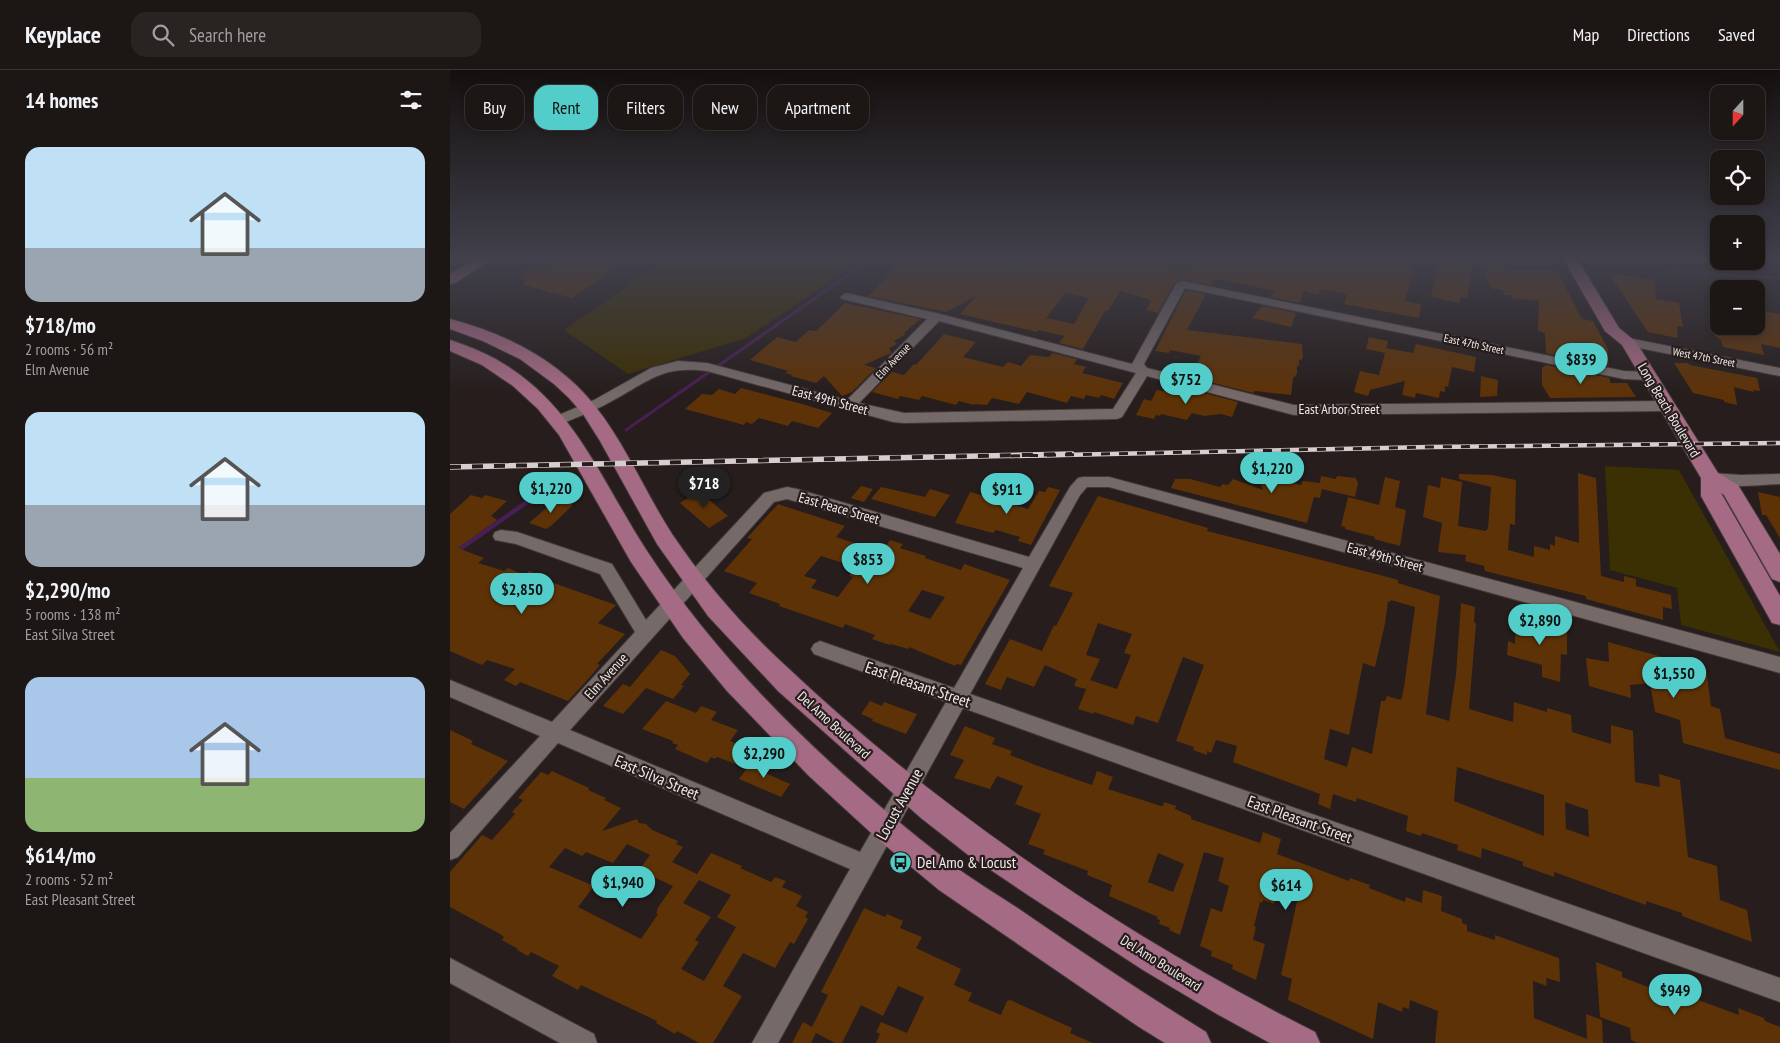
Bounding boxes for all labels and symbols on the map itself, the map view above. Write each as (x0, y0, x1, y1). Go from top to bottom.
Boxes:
north arrow (1710, 85, 1765, 140)
street label: East 47th Street (1443, 331, 1505, 357)
street label: Elm Avenue (873, 340, 914, 382)
pin: $839 (1551, 342, 1611, 385)
street label: West 47th Street (1672, 344, 1736, 370)
street label: Long Beach Boulevard (1634, 360, 1704, 460)
pin: $752 (1156, 362, 1216, 405)
street label: East 49th Street (790, 381, 870, 419)
street label: East Arbor Street (1298, 400, 1380, 418)
pin: $1,220 (1231, 452, 1313, 494)
pin: $718 (674, 466, 734, 509)
pin: $1,220 (510, 472, 592, 514)
pin: $911 (977, 472, 1037, 515)
street label: East Peace Street (797, 488, 881, 528)
street label: East 49th Street (1345, 538, 1425, 576)
pin: $853 (838, 542, 898, 585)
pin: $2,850 (481, 572, 563, 615)
pin: $2,890 (1499, 604, 1581, 646)
street label: Elm Avenue (580, 649, 632, 703)
pin: $1,550 (1633, 656, 1715, 699)
street label: East Pleasant Street (863, 657, 974, 712)
street label: Del Amo Boulevard (794, 687, 874, 763)
pin: $2,290 (723, 736, 805, 779)
street label: East Silva Street (612, 750, 703, 804)
street label: Locust Avenue (871, 765, 927, 843)
street label: East Pleasant Street (1245, 791, 1356, 847)
bus stop icon: Del Amo & Locust (889, 850, 913, 874)
place label: Del Amo & Locust (917, 852, 1017, 872)
pin: $1,940 (582, 866, 664, 908)
pin: $614 (1256, 868, 1316, 911)
street label: Del Amo Boulevard (1117, 931, 1205, 995)
pin: $949 (1645, 974, 1705, 1016)

